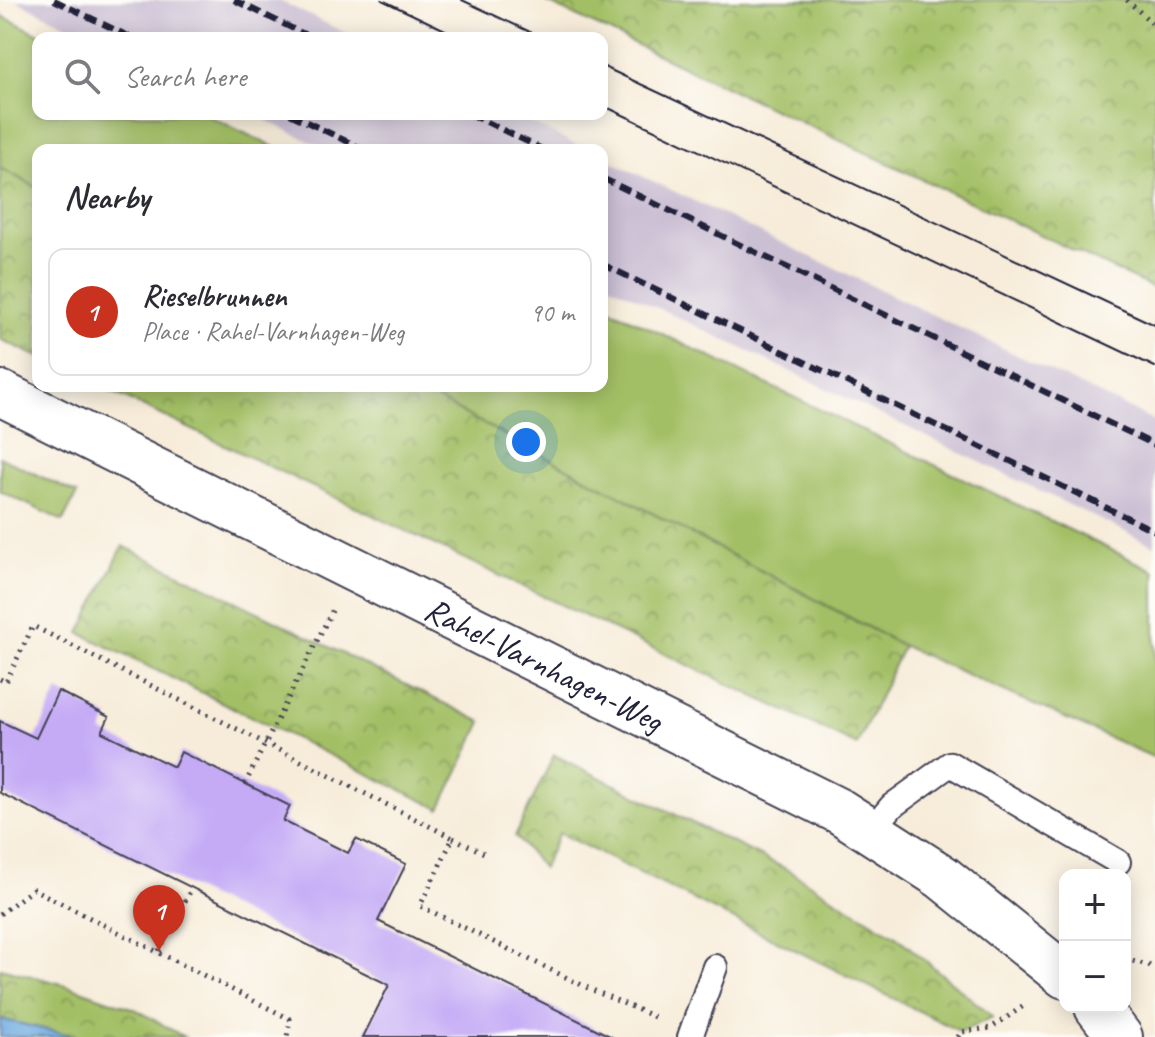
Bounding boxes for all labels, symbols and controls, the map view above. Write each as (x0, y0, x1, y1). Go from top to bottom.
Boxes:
search box (32, 32, 608, 120)
icon: search (60, 54, 104, 98)
text: Search here (124, 57, 246, 95)
text: Nearby (64, 175, 150, 218)
text: Rieselbrunnen (142, 277, 287, 315)
text: 1 (86, 296, 98, 329)
text: 90 m (530, 296, 574, 329)
text: Place · Rahel-Varnhagen-Weg (142, 315, 404, 348)
your location (506, 422, 546, 462)
street label: Rahel-Varnhagen-Weg (418, 587, 672, 742)
map controls (1059, 869, 1131, 1013)
button: + (1059, 869, 1131, 941)
pin: 1 (133, 885, 185, 951)
button: − (1059, 941, 1131, 1013)

